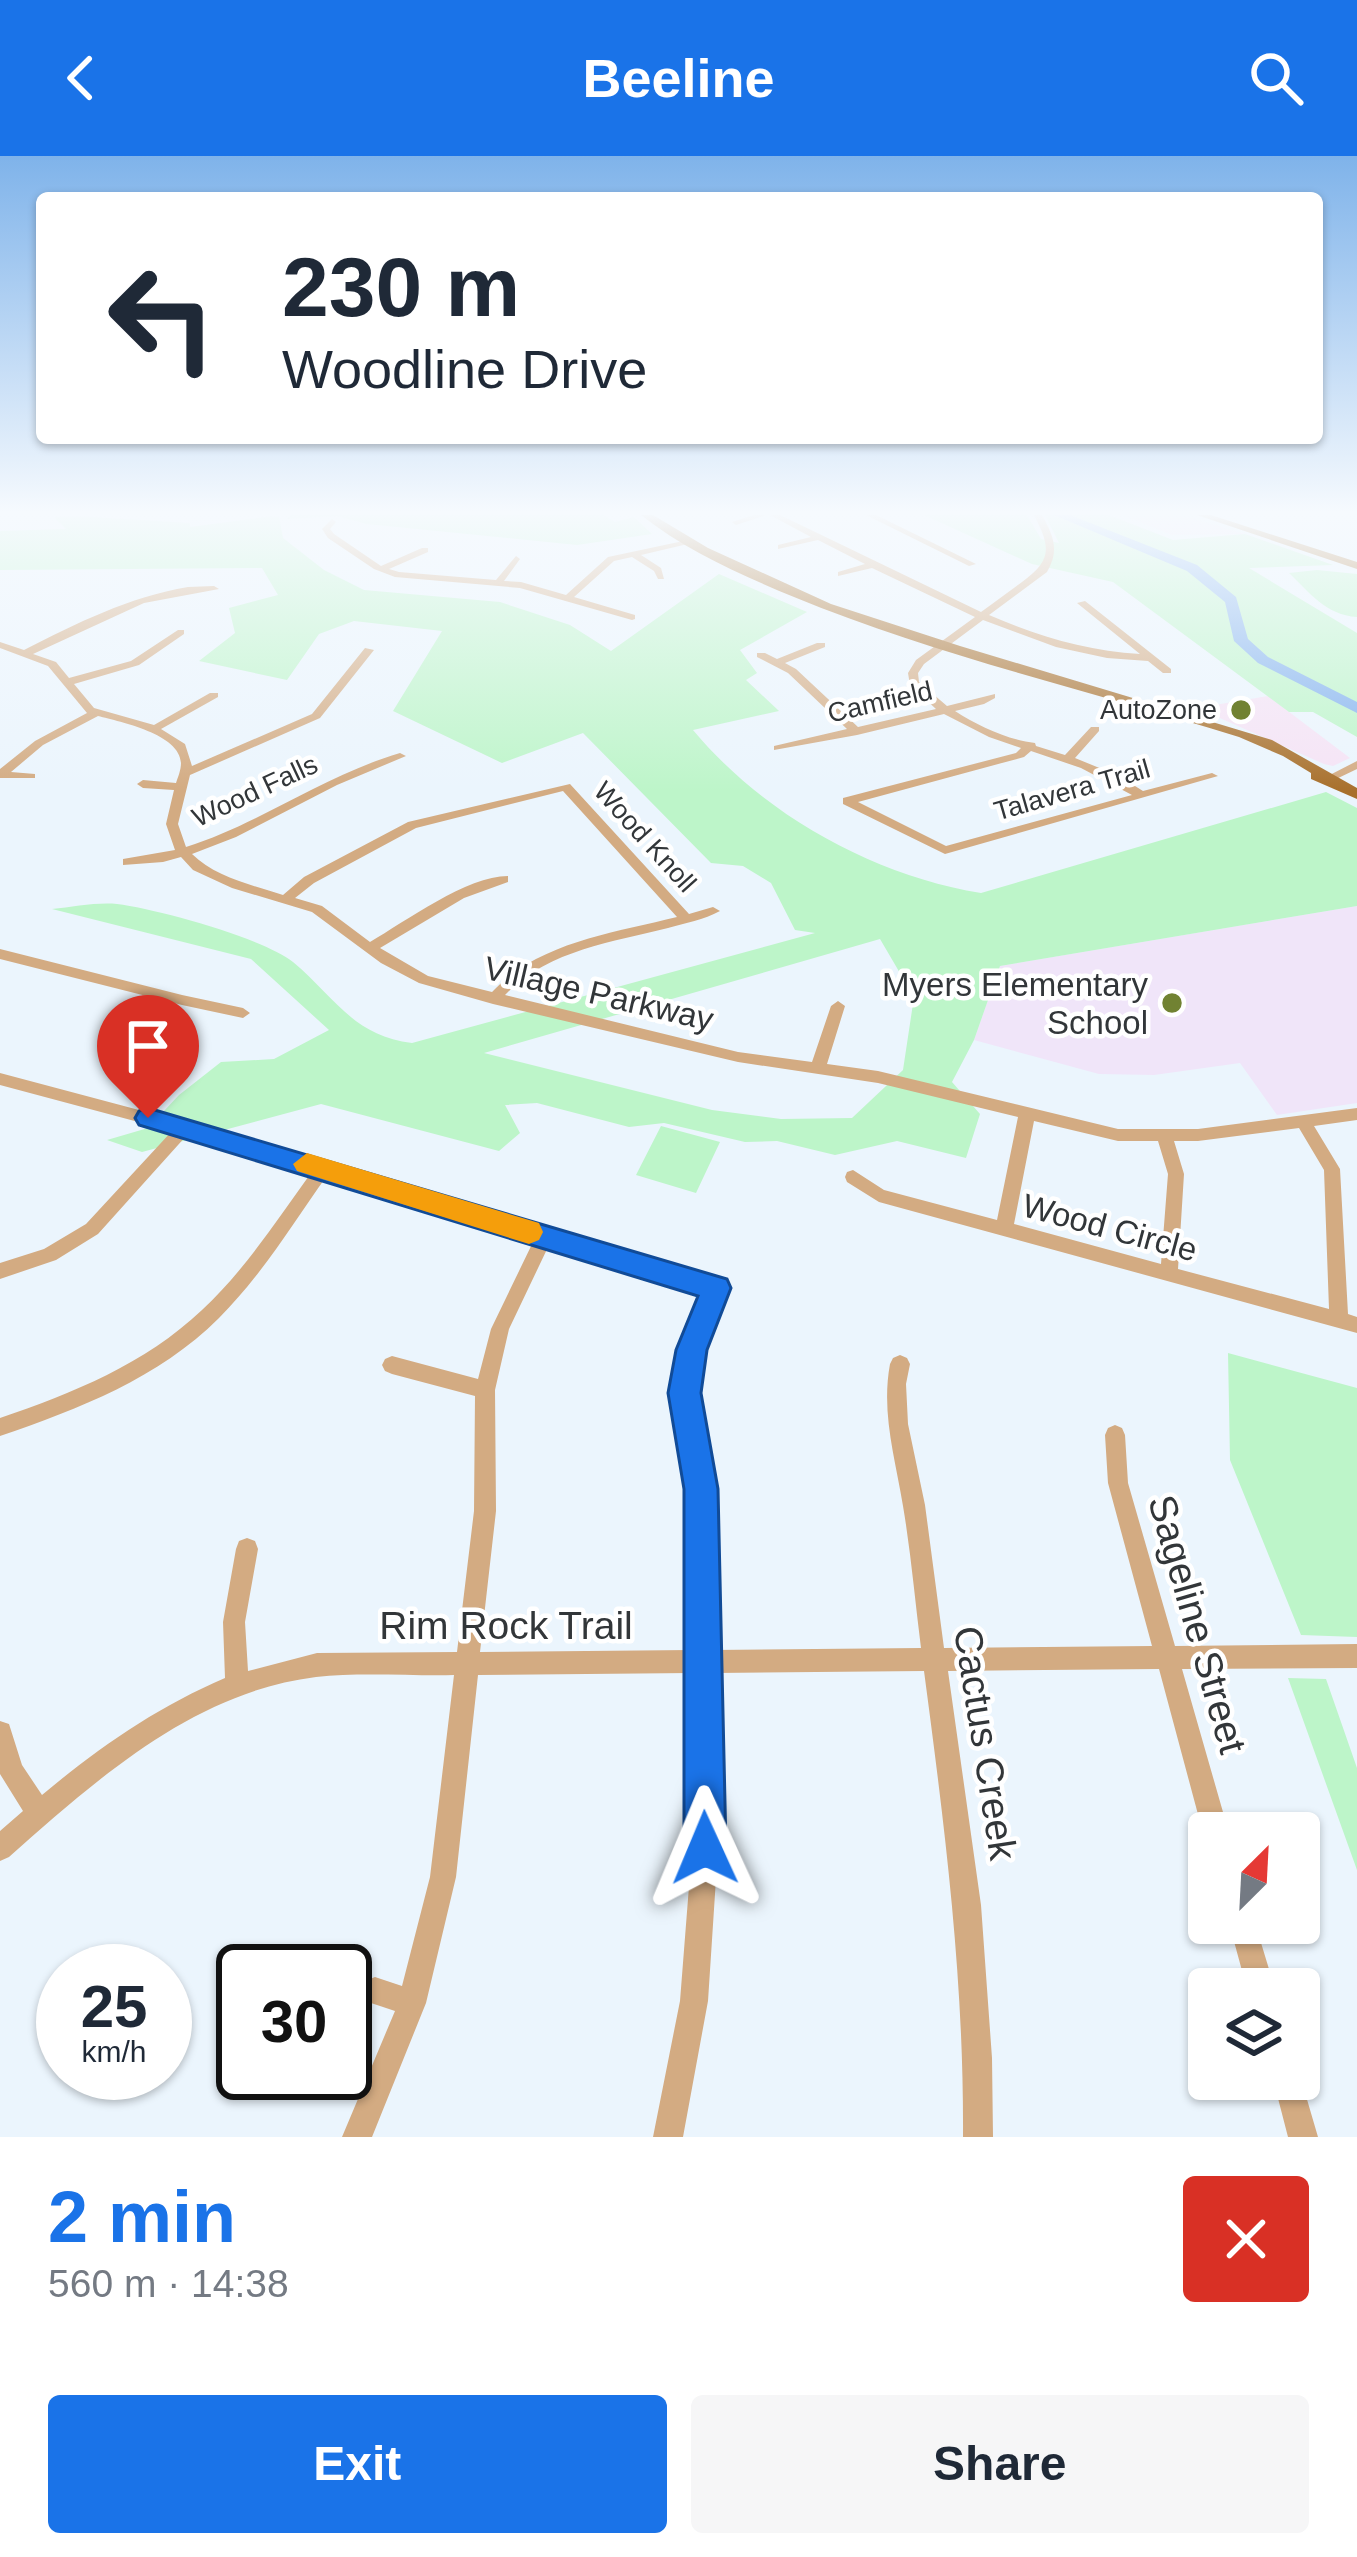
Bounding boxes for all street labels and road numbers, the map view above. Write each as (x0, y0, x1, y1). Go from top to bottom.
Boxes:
street label: Camfield (825, 675, 935, 729)
street label: Wood Falls (188, 749, 322, 833)
street label: Talavera Trail (991, 753, 1153, 827)
street label: Wood Knoll (588, 776, 702, 898)
street label: Village Parkway (481, 949, 718, 1038)
street label: Wood Circle (1019, 1186, 1201, 1269)
street label: Sageline Street (1140, 1490, 1255, 1758)
street label: Rim Rock Trail (379, 1604, 633, 1647)
street label: Cactus Creek (946, 1623, 1025, 1864)

